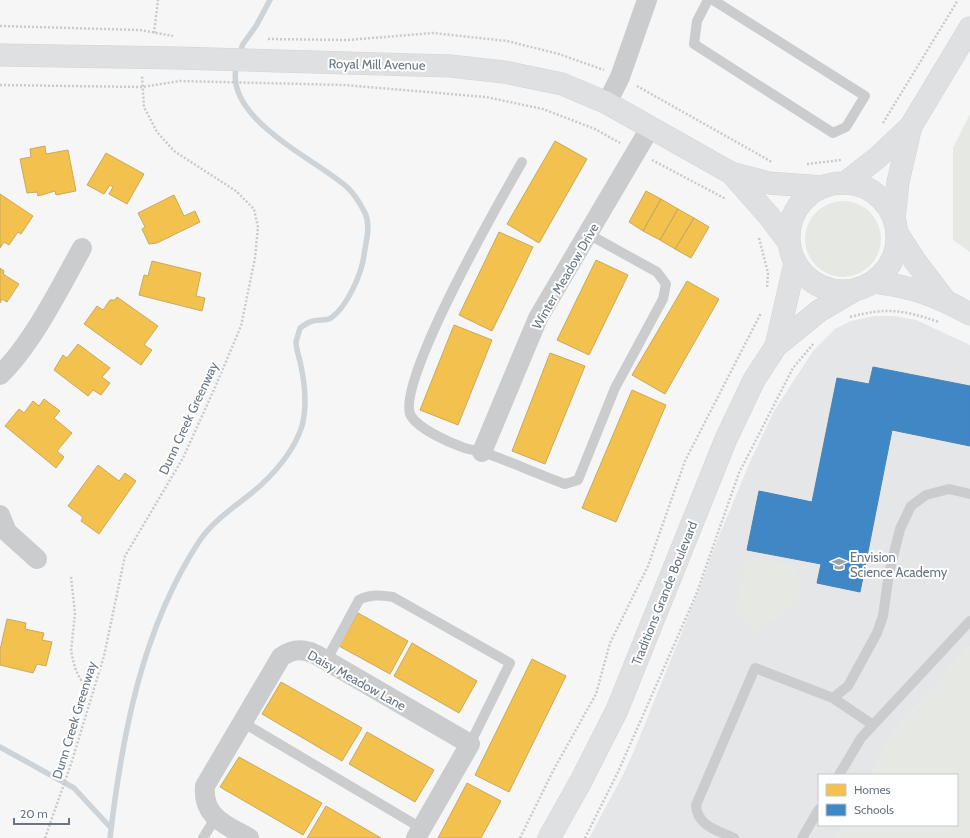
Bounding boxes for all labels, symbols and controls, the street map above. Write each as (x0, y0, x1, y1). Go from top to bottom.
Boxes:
street label: Royal Mill Avenue (328, 55, 426, 73)
street label: Winter Meadow Drive (528, 220, 602, 332)
street label: Dunn Creek Greenway (155, 359, 221, 477)
street label: Traditions Grande Boulevard (628, 519, 700, 667)
place label: Envision Science Academy (850, 549, 948, 580)
school or university icon: Envision Science Academy (831, 556, 847, 572)
street label: Daisy Meadow Lane (305, 646, 409, 714)
street label: Dunn Creek Greenway (48, 659, 100, 781)
legend (818, 774, 958, 826)
text: Homes (854, 782, 891, 797)
scale bar (14, 800, 69, 826)
text: Schools (854, 802, 894, 817)
text: 20 m (20, 806, 48, 821)

